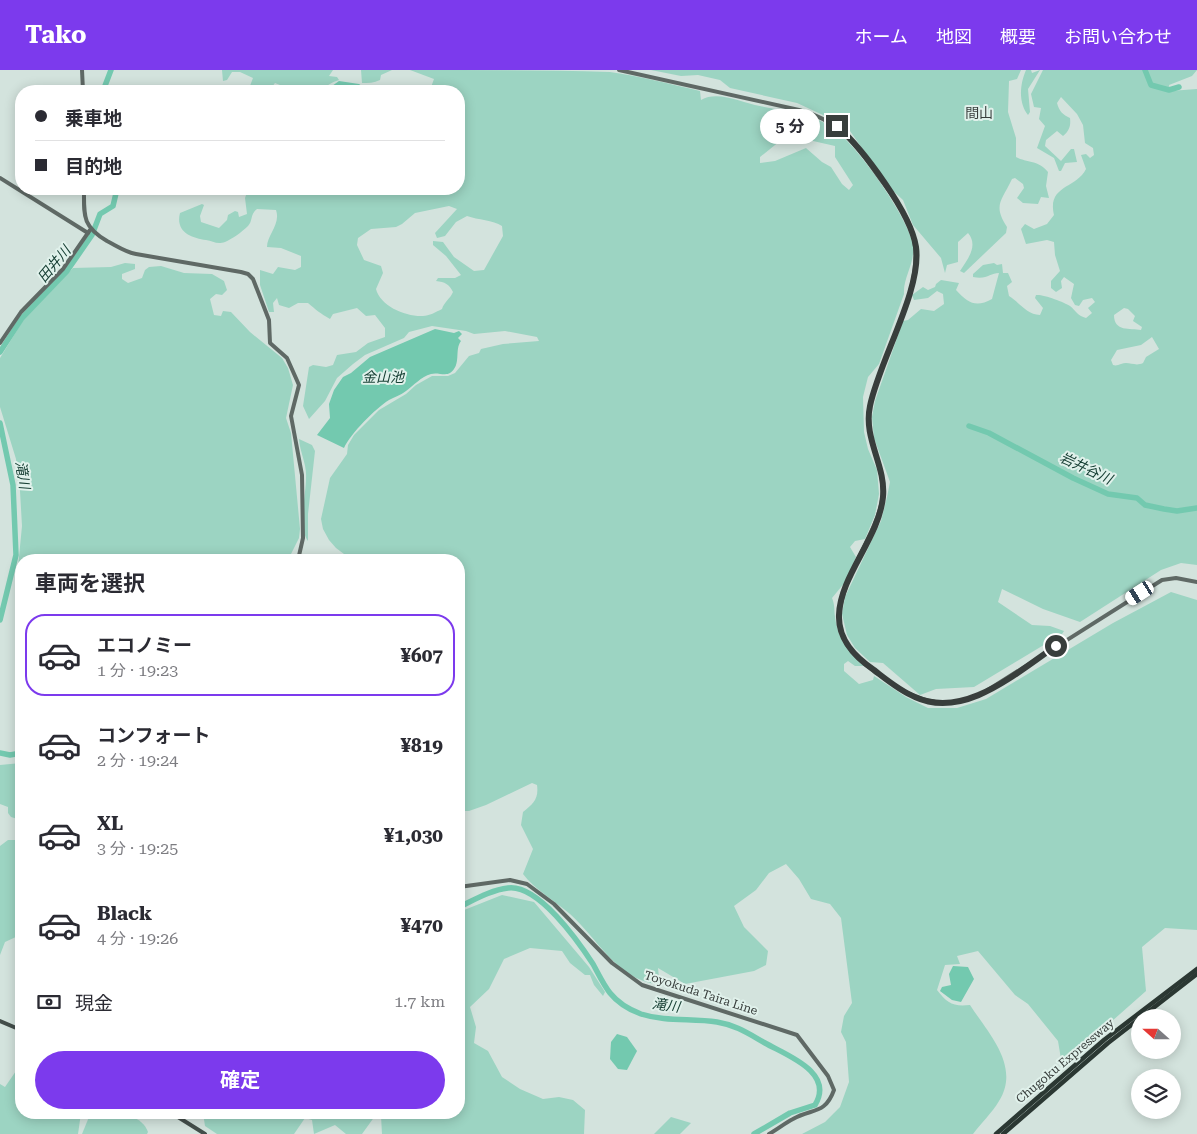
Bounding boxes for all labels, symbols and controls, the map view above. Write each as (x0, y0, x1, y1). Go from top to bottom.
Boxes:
text: Tako (25, 21, 87, 49)
text: ホーム (855, 26, 908, 47)
text: 地図 (936, 26, 972, 47)
text: 概要 (1000, 26, 1036, 47)
text: お問い合わせ (1064, 26, 1172, 47)
district label: 間山 (965, 105, 993, 121)
text: 乗車地 (65, 107, 122, 130)
callout: 5 分 (760, 108, 820, 144)
route end (826, 115, 848, 137)
text: 5 分 (775, 117, 805, 136)
text: 目的地 (65, 155, 122, 178)
water label: 田井川 (34, 241, 75, 285)
water label: 金山池 (362, 369, 406, 385)
water label: 岩井谷川 (1057, 449, 1117, 488)
water label: 滝川 (13, 460, 33, 492)
text: 車両を選択 (35, 571, 145, 596)
car (1123, 579, 1156, 607)
icon: car (37, 633, 82, 678)
text: エコノミー (97, 634, 192, 657)
route start (1045, 635, 1067, 657)
text: ¥607 (400, 644, 443, 667)
text: 1 分 · 19:23 (97, 661, 178, 680)
icon: car (37, 723, 82, 768)
text: コンフォート (97, 724, 210, 747)
text: ¥819 (400, 734, 443, 757)
text: 2 分 · 19:24 (97, 751, 178, 770)
text: XL (97, 812, 123, 835)
icon: car (37, 813, 82, 858)
text: ¥1,030 (384, 824, 443, 847)
text: 3 分 · 19:25 (97, 839, 178, 858)
text: Black (97, 902, 152, 925)
icon: car (37, 903, 82, 948)
text: ¥470 (400, 914, 443, 937)
text: 4 分 · 19:26 (97, 929, 178, 948)
street label: Toyokuda Taira Line (643, 968, 760, 1018)
icon: cash (35, 988, 63, 1016)
text: 現金 (75, 992, 113, 1015)
text: 1.7 km (394, 992, 445, 1011)
water label: 滝川 (651, 995, 683, 1015)
north arrow (1131, 1009, 1181, 1059)
map controls (1131, 1009, 1181, 1119)
street label: Chugoku Expressway (1013, 1015, 1118, 1106)
button: 確定 (35, 1051, 445, 1109)
button: layers (1131, 1069, 1181, 1119)

